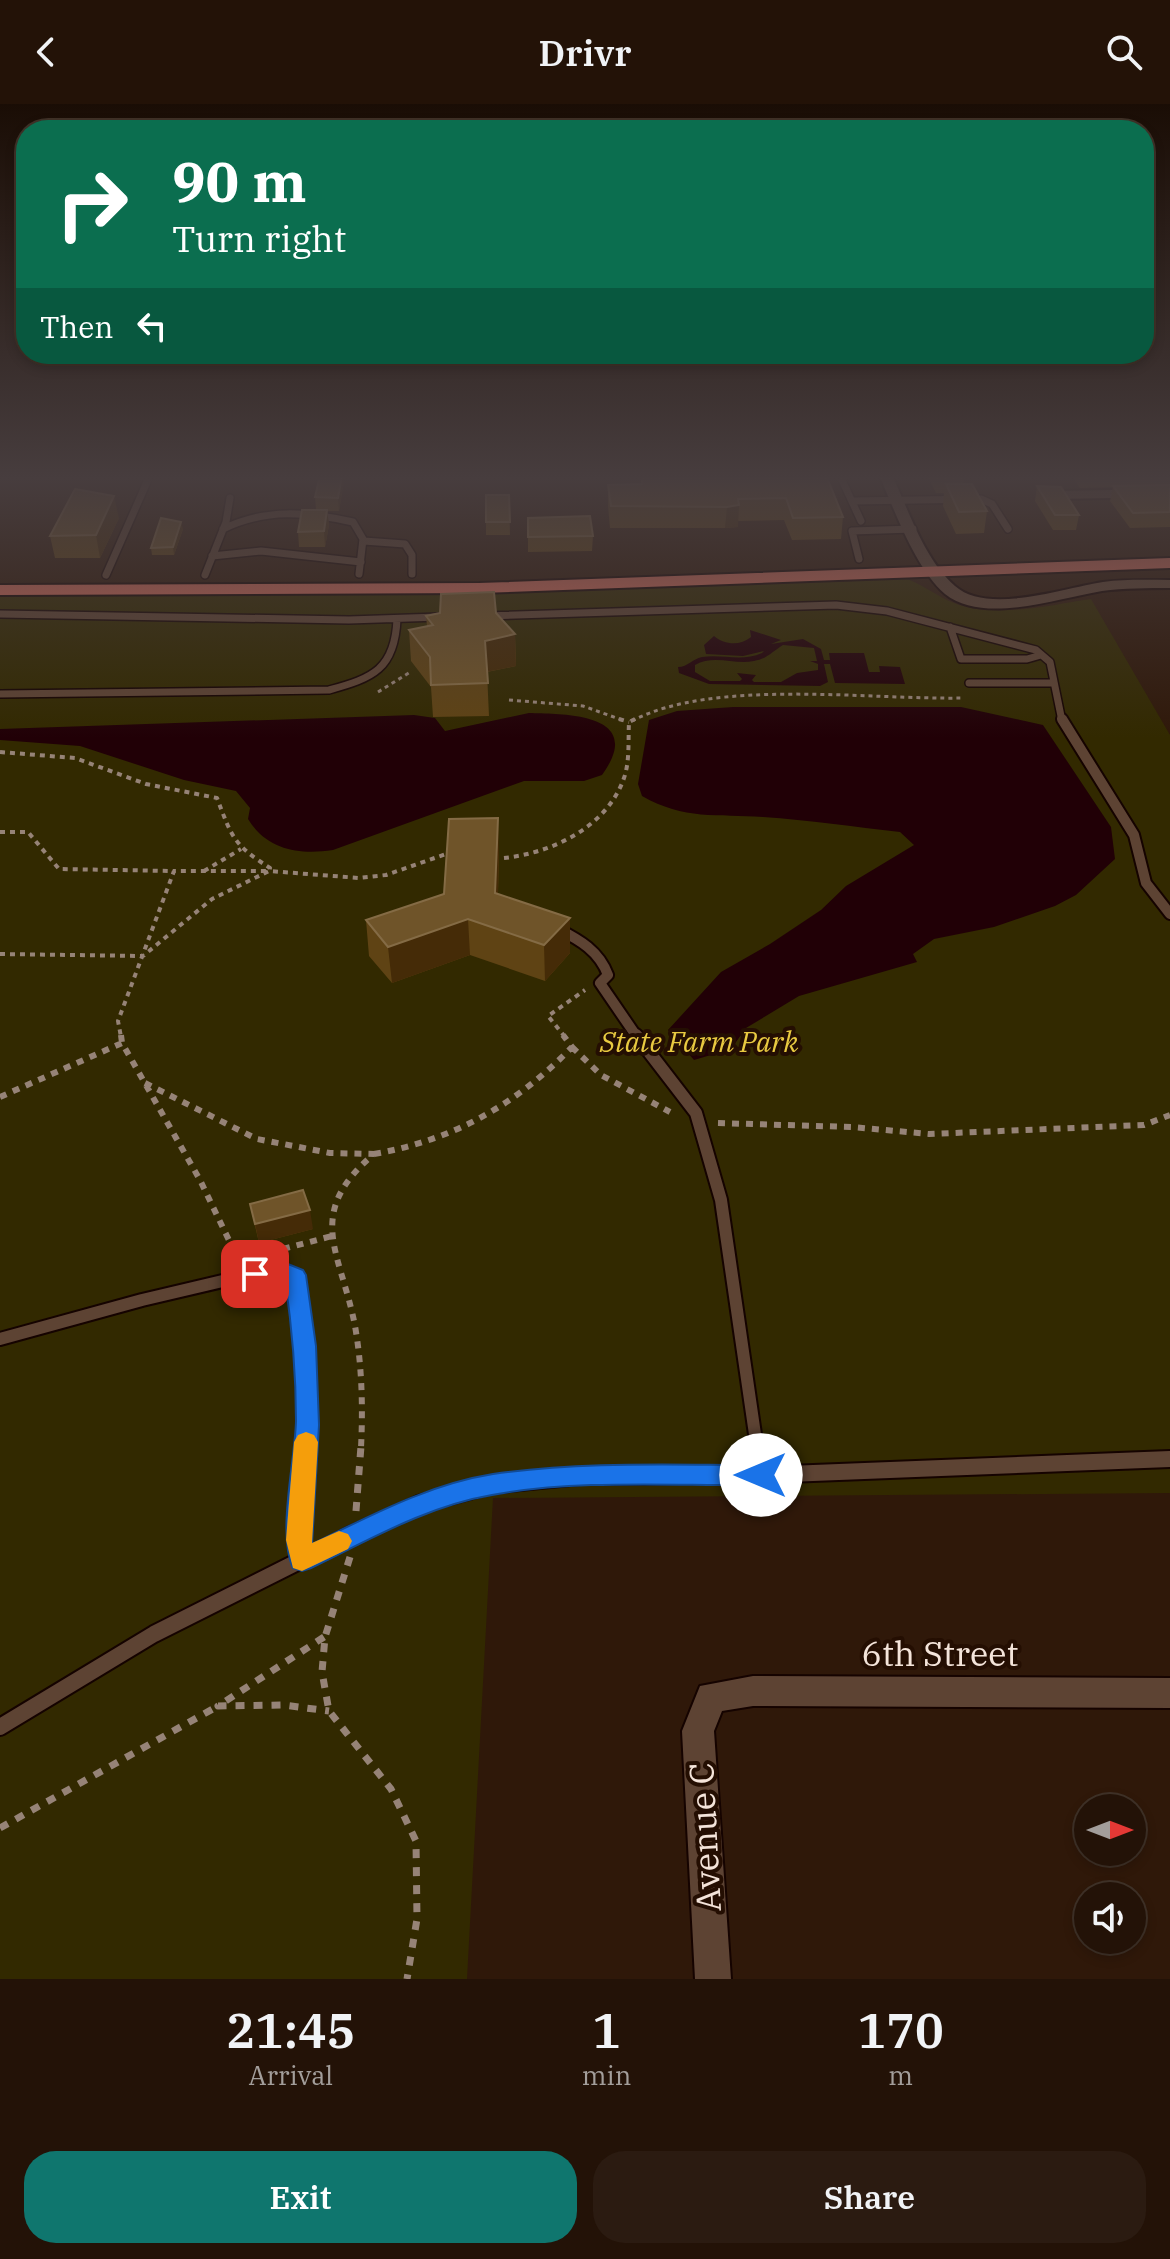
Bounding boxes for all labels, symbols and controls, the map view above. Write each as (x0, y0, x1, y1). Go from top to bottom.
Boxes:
text: Drivr (539, 29, 631, 76)
icon: back (24, 30, 68, 74)
icon: search (1102, 30, 1146, 74)
text: 90 m (172, 145, 307, 217)
icon: right (40, 152, 144, 256)
text: Turn right (172, 215, 346, 262)
icon: left (130, 304, 174, 348)
text: Then (40, 307, 114, 346)
park label: State Farm Park (599, 1023, 799, 1060)
pin (221, 1240, 289, 1308)
icon: arrive (233, 1252, 277, 1296)
position arrow (719, 1433, 803, 1517)
street label: 6th Street (861, 1631, 1019, 1675)
street label: Avenue C (678, 1761, 730, 1913)
north arrow (1074, 1794, 1146, 1866)
map controls (1074, 1794, 1146, 1954)
button: sound (1074, 1882, 1146, 1954)
text: 21:45 (226, 1999, 356, 2061)
text: 1 (592, 1999, 621, 2061)
text: 170 (857, 1999, 944, 2061)
text: Arrival (249, 2058, 333, 2092)
text: min (582, 2058, 631, 2092)
text: m (888, 2058, 913, 2092)
button: Exit (24, 2151, 577, 2243)
button: Share (593, 2151, 1146, 2243)

